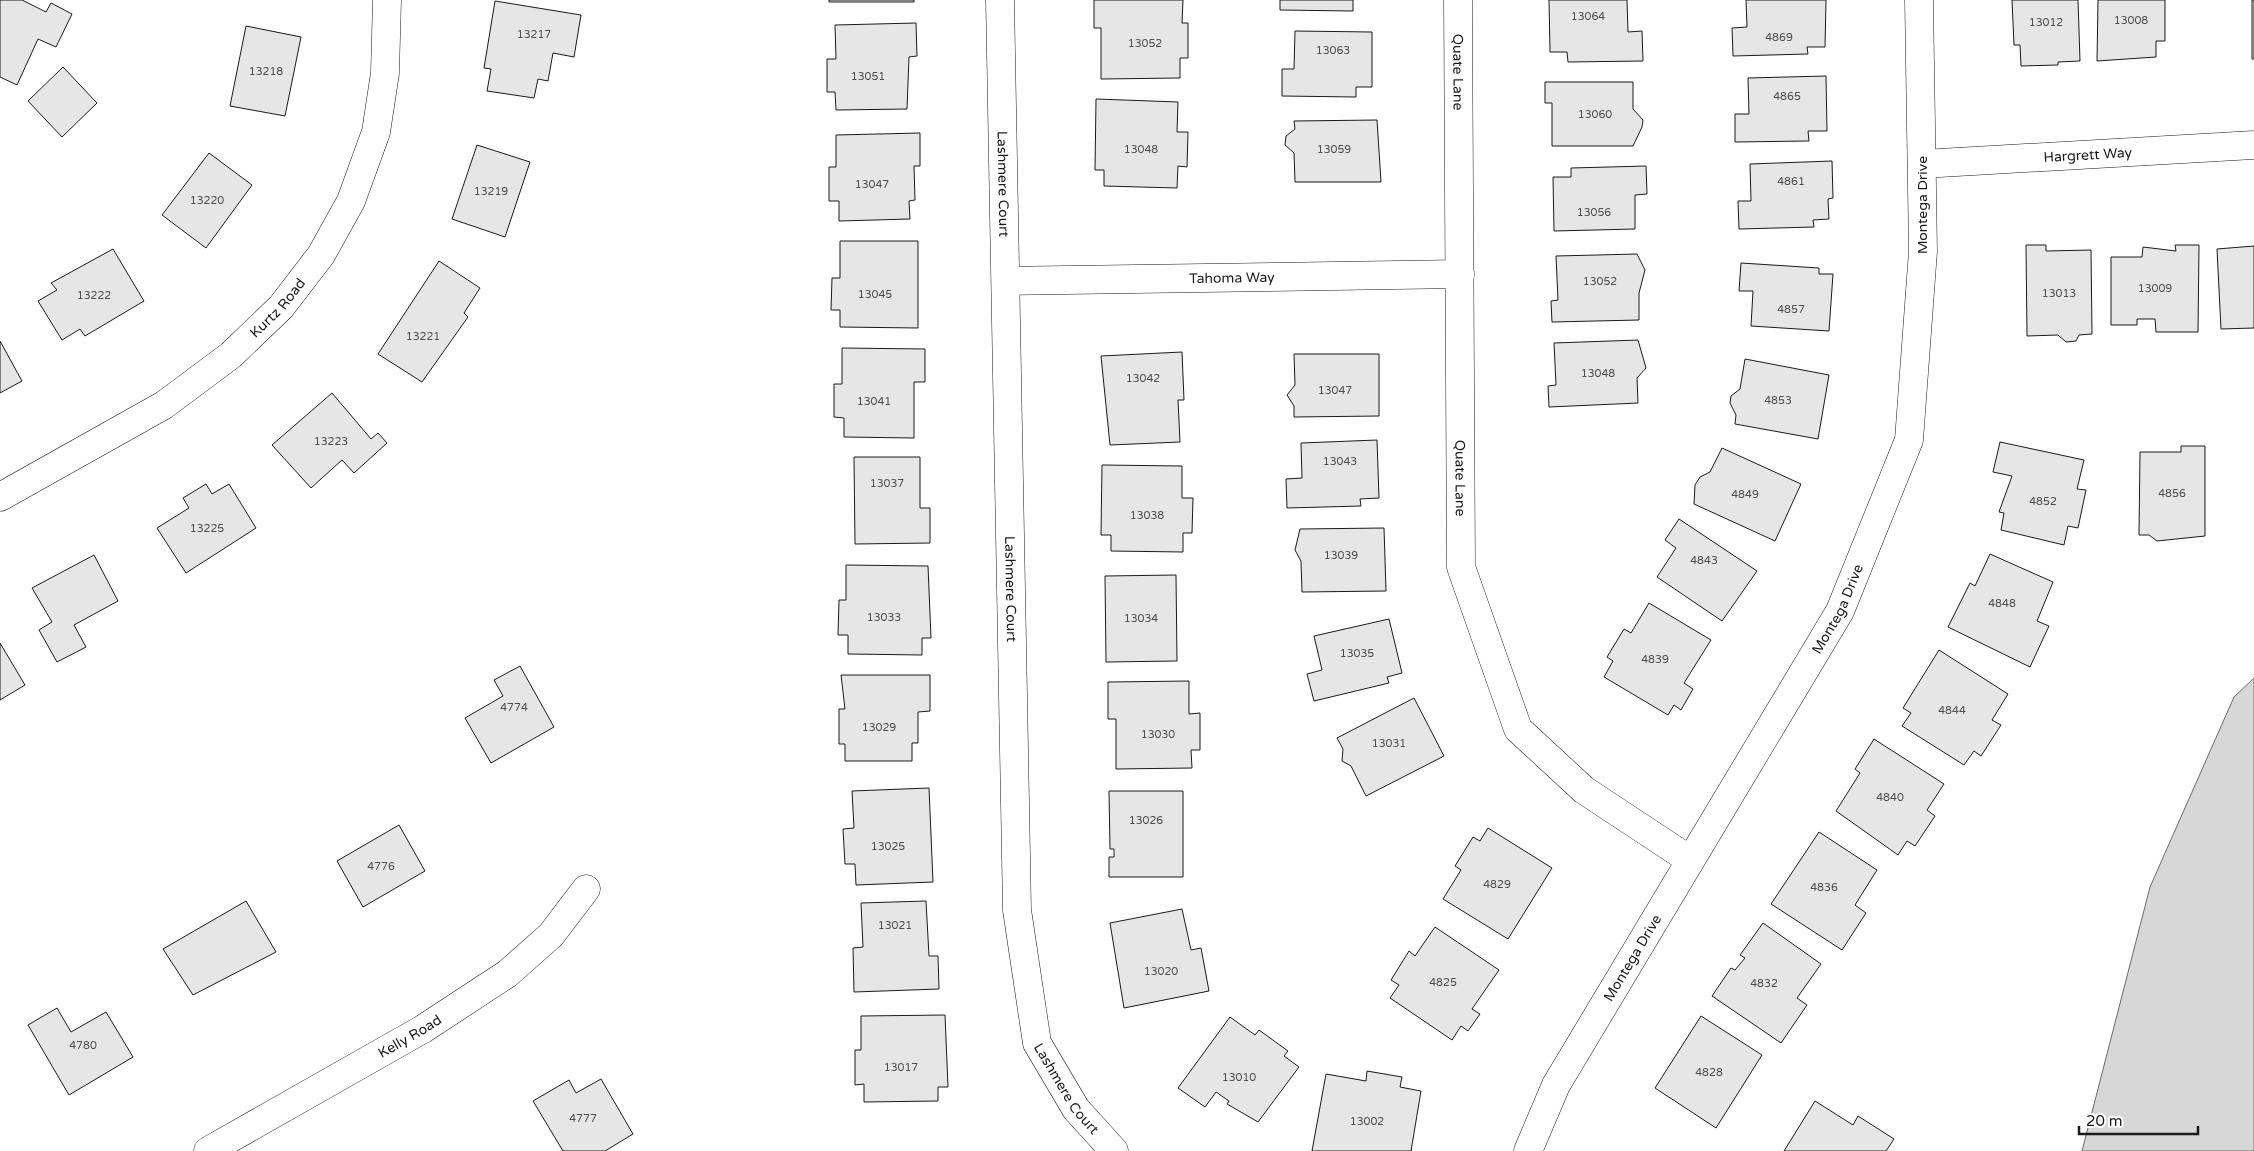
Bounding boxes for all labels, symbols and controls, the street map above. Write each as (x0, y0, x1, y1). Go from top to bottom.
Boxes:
house number: 13064 (1571, 10, 1605, 23)
house number: 13008 (2114, 14, 2148, 27)
house number: 13012 (2029, 16, 2063, 29)
house number: 13217 (517, 28, 551, 41)
house number: 4869 (1765, 31, 1793, 44)
street label: Quate Lane (1450, 34, 1467, 110)
house number: 13052 (1128, 37, 1162, 50)
house number: 13063 (1316, 44, 1350, 57)
house number: 13218 (249, 65, 283, 78)
house number: 13051 (851, 70, 885, 83)
house number: 4865 (1773, 90, 1801, 103)
house number: 13060 (1578, 108, 1612, 121)
street label: Lashmere Court (994, 131, 1013, 238)
house number: 13048 (1124, 143, 1158, 156)
house number: 13059 (1317, 143, 1351, 156)
street label: Hargrett Way (2043, 143, 2133, 166)
street label: Montega Drive (1914, 156, 1931, 254)
house number: 4861 (1777, 175, 1805, 188)
house number: 13047 (855, 178, 889, 191)
house number: 13219 (474, 185, 508, 198)
house number: 13220 (190, 194, 224, 207)
house number: 13056 (1577, 206, 1611, 219)
street label: Tahoma Way (1189, 268, 1275, 287)
street label: Kurtz Road (246, 275, 309, 341)
house number: 13052 (1583, 275, 1617, 288)
house number: 13009 (2138, 282, 2172, 295)
house number: 13013 (2042, 287, 2076, 300)
house number: 13045 (858, 288, 892, 301)
house number: 13222 (77, 289, 111, 302)
house number: 4857 (1777, 303, 1805, 316)
house number: 13221 (406, 330, 440, 343)
house number: 13048 (1581, 367, 1615, 380)
house number: 13042 (1126, 372, 1160, 385)
house number: 13047 (1318, 384, 1352, 397)
house number: 4853 (1764, 394, 1792, 407)
house number: 13041 (857, 395, 891, 408)
house number: 13223 (314, 435, 348, 448)
street label: Quate Lane (1452, 440, 1469, 516)
house number: 13043 (1323, 455, 1357, 468)
house number: 13037 (870, 477, 904, 490)
house number: 4856 (2158, 487, 2186, 500)
house number: 4849 (1731, 488, 1759, 501)
house number: 4852 (2029, 495, 2057, 508)
house number: 13038 (1130, 509, 1164, 522)
house number: 13225 (190, 522, 224, 535)
street label: Lashmere Court (1002, 536, 1021, 643)
house number: 13039 (1324, 549, 1358, 562)
house number: 4843 (1690, 554, 1718, 567)
street label: Montega Drive (1808, 562, 1867, 657)
house number: 4848 (1988, 597, 2016, 610)
house number: 13033 (867, 611, 901, 624)
house number: 13034 (1124, 612, 1158, 625)
house number: 13035 (1340, 647, 1374, 660)
house number: 4839 (1641, 653, 1669, 666)
house number: 4774 (500, 701, 528, 714)
house number: 4844 (1938, 704, 1966, 717)
house number: 13029 (862, 721, 896, 734)
house number: 13030 (1141, 728, 1175, 741)
house number: 13031 (1372, 737, 1406, 750)
house number: 4840 (1876, 791, 1904, 804)
house number: 13026 (1129, 814, 1163, 827)
house number: 13025 (871, 840, 905, 853)
house number: 4776 (367, 860, 395, 873)
house number: 4829 (1483, 878, 1511, 891)
house number: 4836 (1810, 881, 1838, 894)
street label: Montega Drive (1600, 911, 1665, 1004)
house number: 13021 (878, 919, 912, 932)
house number: 13020 (1144, 965, 1178, 978)
house number: 4825 (1429, 976, 1457, 989)
house number: 4832 (1750, 977, 1778, 990)
street label: Kelly Road (375, 1011, 445, 1061)
house number: 4780 (69, 1039, 97, 1052)
street label: Lashmere Court (1030, 1040, 1103, 1138)
house number: 13017 (884, 1061, 918, 1074)
house number: 4828 (1695, 1066, 1723, 1079)
house number: 13010 (1222, 1071, 1256, 1084)
scale bar (2079, 1104, 2198, 1136)
house number: 4777 (569, 1112, 597, 1125)
text: 20 m (2086, 1112, 2123, 1130)
house number: 13002 (1350, 1115, 1384, 1128)

